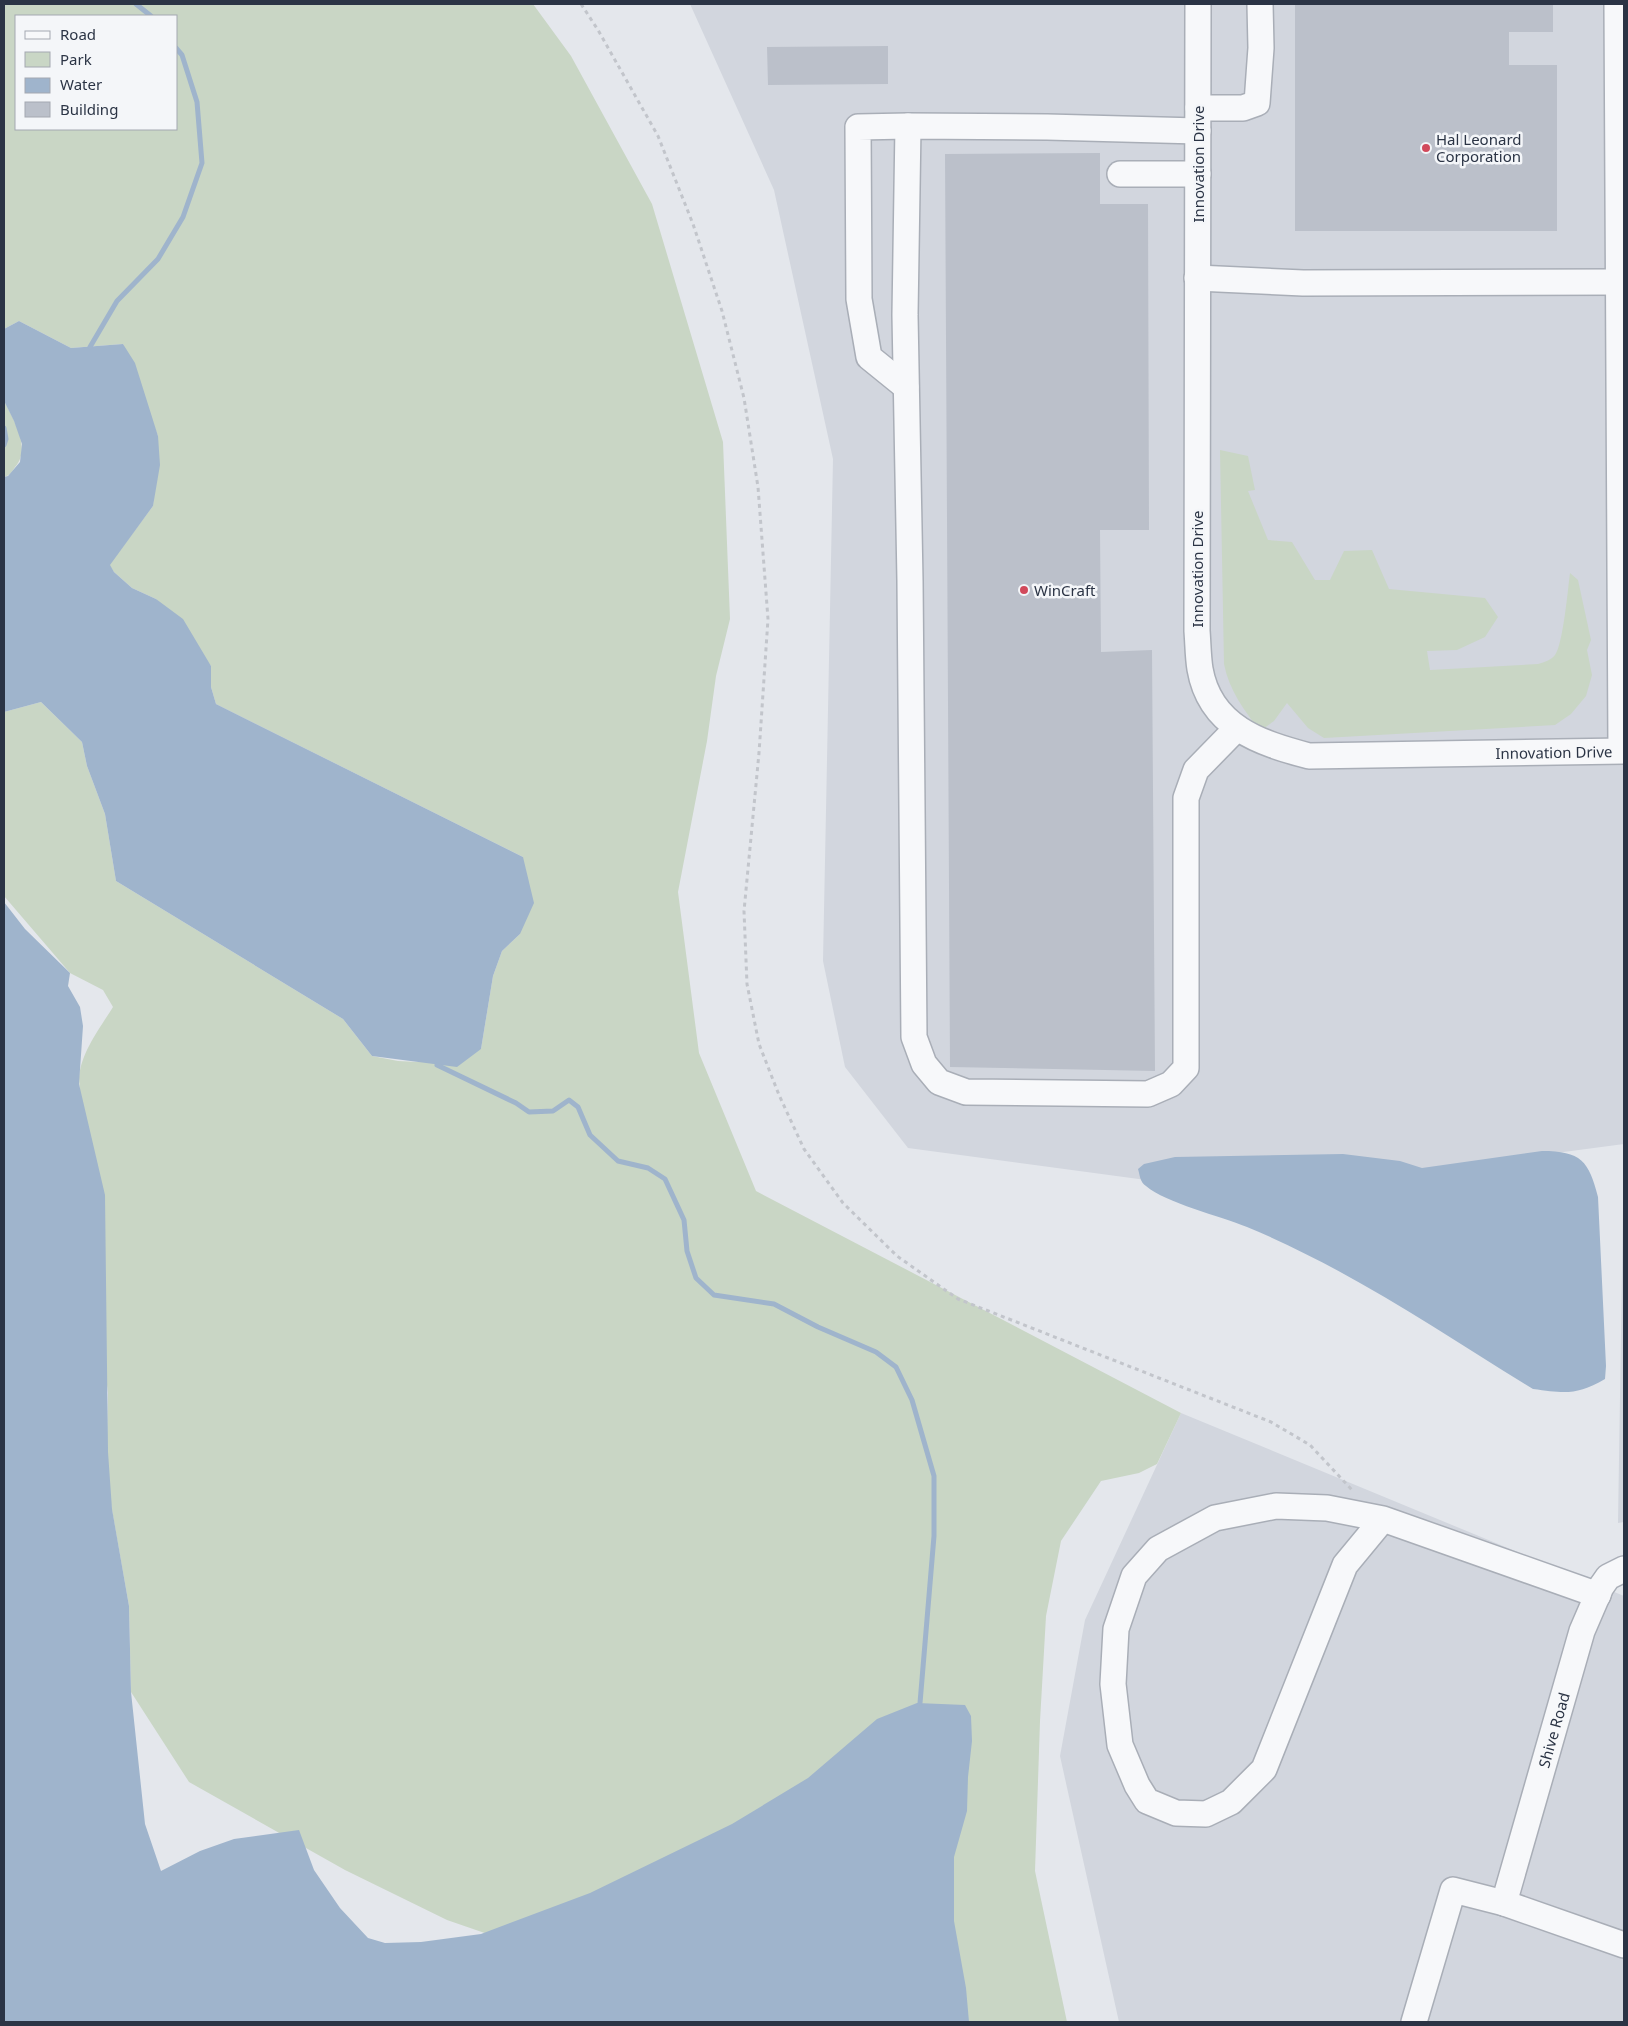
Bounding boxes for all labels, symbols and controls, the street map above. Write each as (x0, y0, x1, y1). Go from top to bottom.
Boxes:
legend (15, 15, 178, 130)
text: Road (60, 24, 96, 44)
text: Park (60, 49, 92, 69)
text: Water (60, 74, 102, 94)
text: Building (60, 99, 118, 119)
street label: Innovation Drive (1188, 105, 1208, 223)
place label: Hal Leonard Corporation (1436, 129, 1522, 166)
marker: Hal Leonard Corporation (1420, 142, 1432, 154)
street label: Innovation Drive (1187, 510, 1207, 628)
place label: WinCraft (1034, 580, 1096, 600)
marker: WinCraft (1018, 584, 1030, 596)
street label: Innovation Drive (1495, 741, 1613, 763)
street label: Shive Road (1533, 1690, 1574, 1770)

